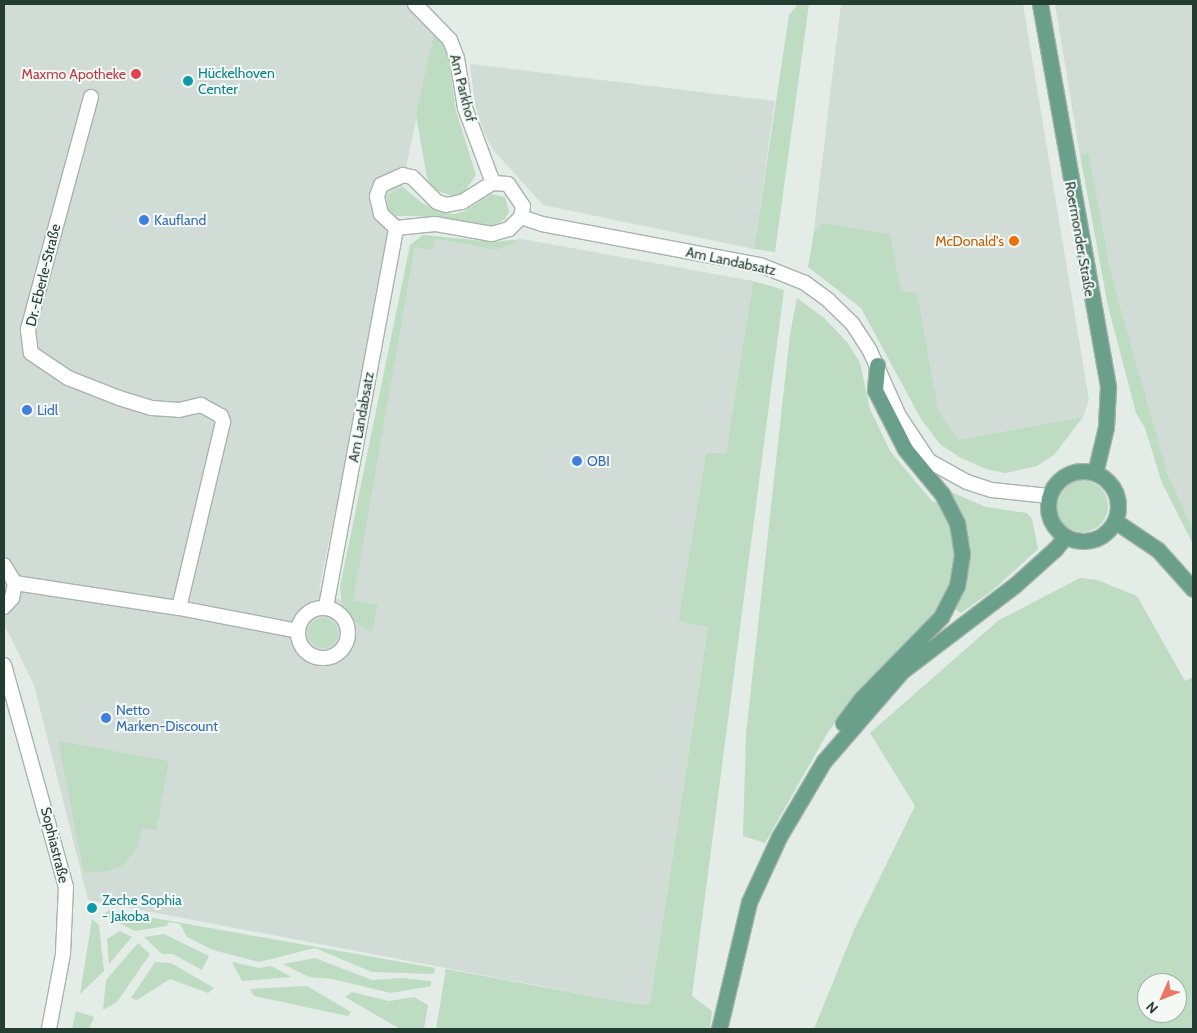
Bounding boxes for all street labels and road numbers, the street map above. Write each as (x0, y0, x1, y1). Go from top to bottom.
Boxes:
street label: Am Parkhof (446, 52, 480, 124)
street label: Roermonder Straße (1062, 180, 1098, 298)
street label: Dr.-Eberle-Straße (22, 222, 64, 328)
street label: Am Landabsatz (684, 243, 778, 279)
street label: Am Landabsatz (345, 370, 377, 464)
street label: Sophiastraße (37, 805, 73, 885)

